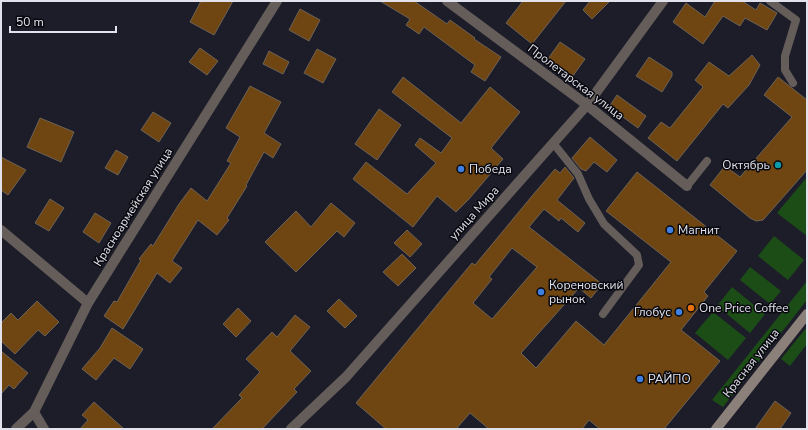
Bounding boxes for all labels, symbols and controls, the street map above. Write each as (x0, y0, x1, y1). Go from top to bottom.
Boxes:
scale bar (10, 8, 116, 34)
text: 50 m (16, 14, 44, 30)
street label: Пролетарская улица (525, 41, 627, 123)
street label: Красноармейская улица (90, 145, 176, 269)
place label: Октябрь (722, 157, 770, 173)
marker: Октябрь (773, 160, 783, 170)
place label: Победа (469, 161, 512, 177)
marker: Победа (456, 164, 466, 174)
street label: улица Мира (446, 183, 502, 243)
place label: Магнит (678, 222, 720, 238)
marker: Магнит (665, 225, 675, 235)
place label: Кореновский рынок (549, 277, 623, 307)
marker: Кореновский рынок (536, 287, 546, 297)
place label: One Price Coffee (699, 300, 789, 316)
marker: One Price Coffee (686, 303, 696, 313)
place label: Глобус (634, 304, 671, 320)
marker: Глобус (674, 307, 684, 317)
street label: Красная улица (719, 325, 783, 401)
place label: РАЙПО (648, 371, 691, 387)
marker: РАЙПО (635, 374, 645, 384)

